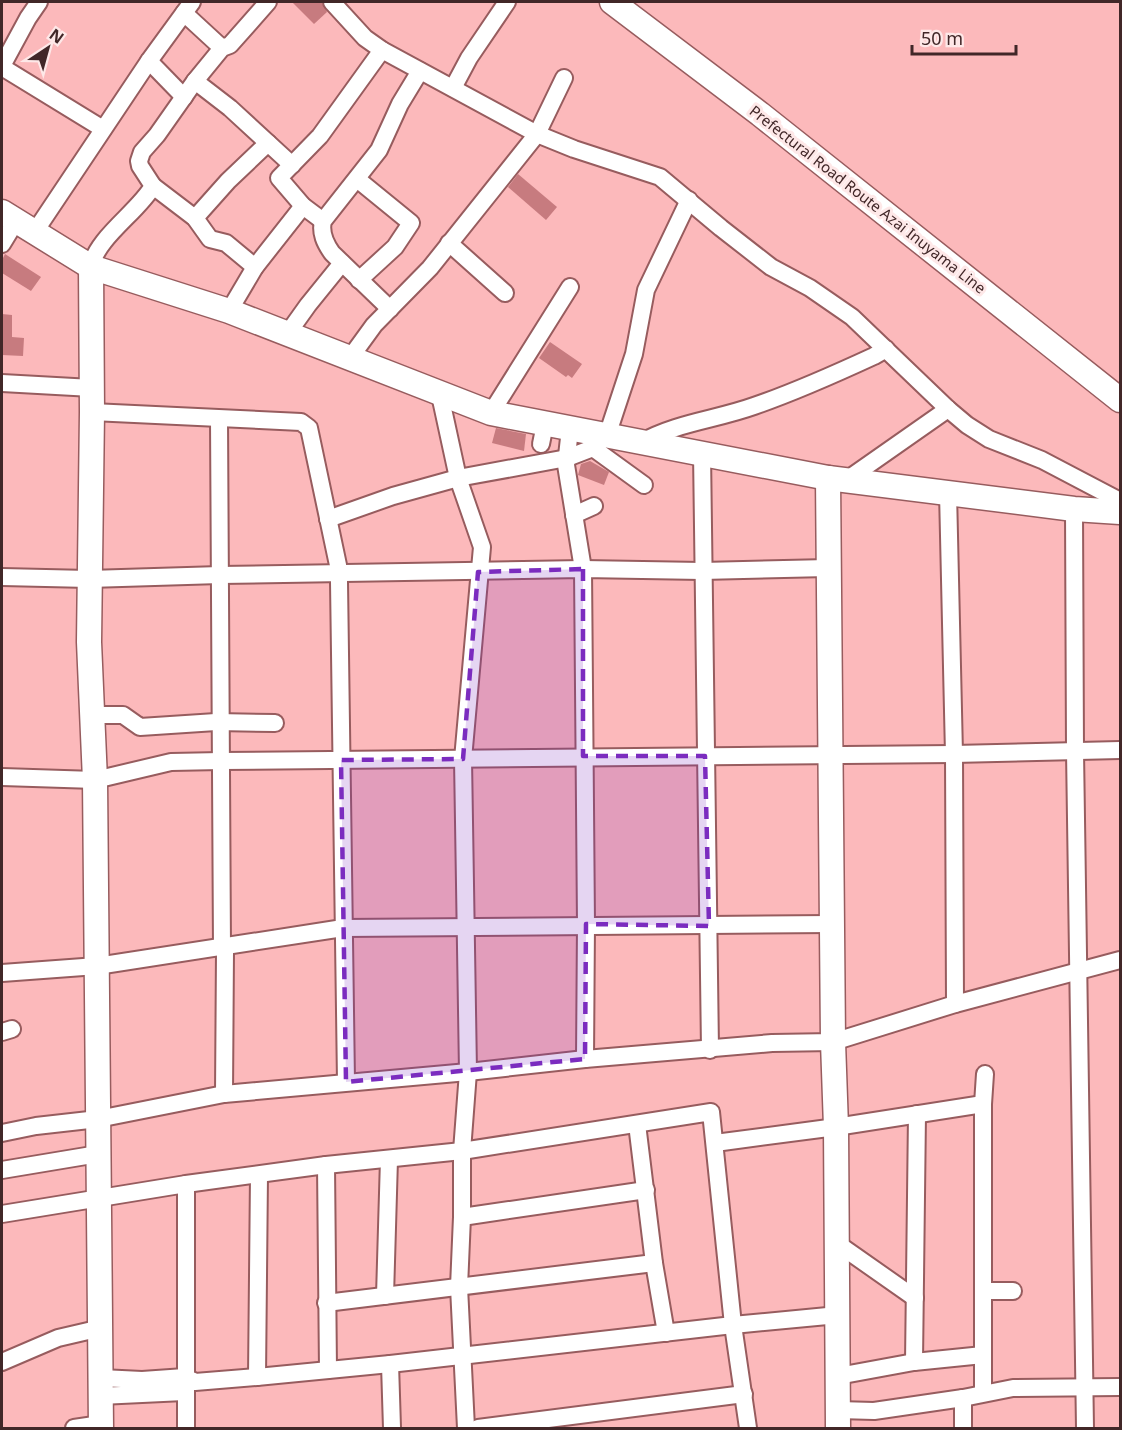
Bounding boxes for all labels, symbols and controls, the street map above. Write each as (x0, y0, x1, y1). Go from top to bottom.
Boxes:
north arrow (18, 18, 78, 78)
scale bar (912, 18, 1016, 56)
text: N (45, 23, 69, 49)
text: 50 m (921, 26, 963, 50)
street label: Prefectural Road Route Azai Inuyama Line (746, 100, 990, 298)

